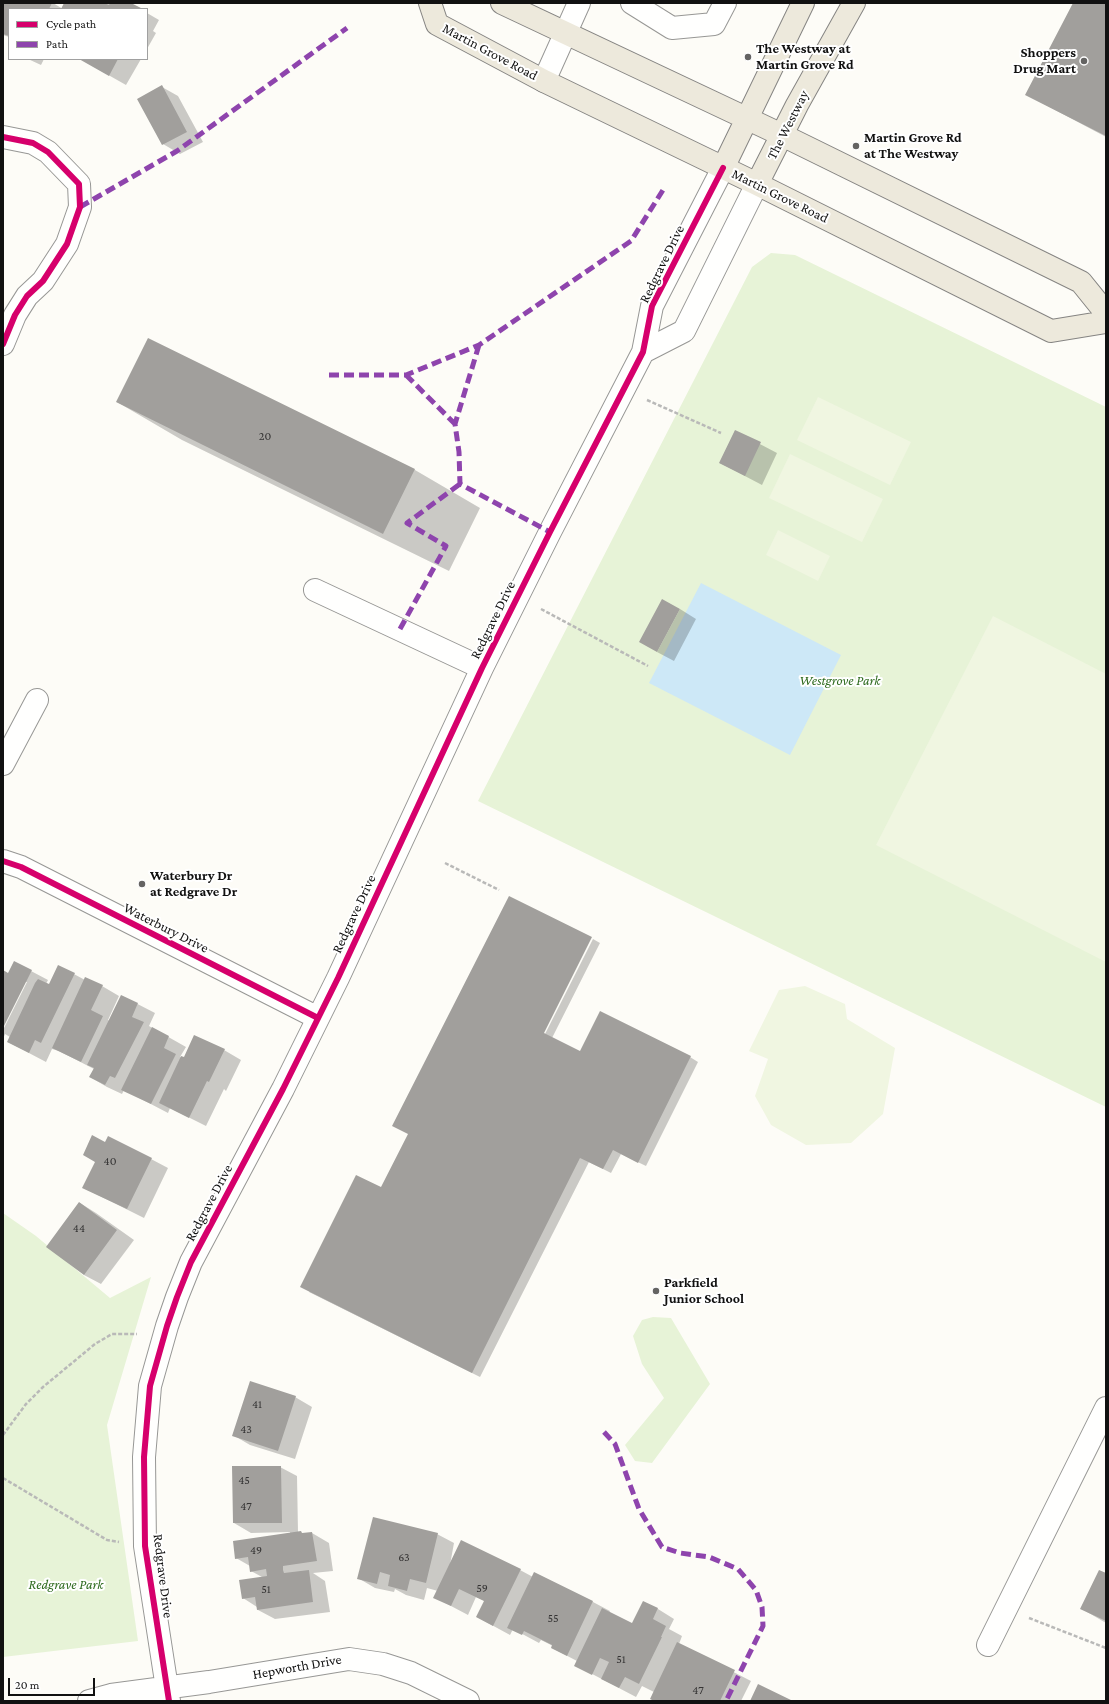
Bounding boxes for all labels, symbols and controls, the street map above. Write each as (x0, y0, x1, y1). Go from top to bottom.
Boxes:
legend (8, 8, 148, 60)
text: Cycle path (46, 17, 96, 31)
street label: Martin Grove Road (439, 20, 541, 84)
text: Path (46, 37, 68, 51)
place label: The Westway at Martin Grove Rd (756, 41, 854, 74)
place label: Shoppers Drug Mart (1013, 45, 1076, 78)
marker: The Westway at Martin Grove Rd (743, 52, 753, 62)
marker: Shoppers Drug Mart (1079, 56, 1089, 66)
street label: The Westway (763, 88, 813, 162)
place label: Martin Grove Rd at The Westway (864, 130, 962, 162)
marker: Martin Grove Rd at The Westway (851, 141, 861, 151)
street label: Martin Grove Road (729, 165, 831, 227)
street label: Redgrave Drive (636, 222, 688, 306)
house number: 20 (259, 429, 271, 443)
street label: Redgrave Drive (467, 578, 519, 662)
park label: Westgrove Park (800, 673, 880, 689)
place label: Waterbury Dr at Redgrave Dr (150, 868, 237, 900)
street label: Redgrave Drive (329, 872, 379, 956)
marker: Waterbury Dr at Redgrave Dr (137, 879, 147, 889)
street label: Waterbury Drive (121, 899, 211, 957)
house number: 40 (104, 1154, 116, 1168)
street label: Redgrave Drive (182, 1162, 236, 1244)
house number: 44 (73, 1221, 85, 1235)
place label: Parkfield Junior School (664, 1275, 744, 1308)
marker: Parkfield Junior School (651, 1286, 661, 1296)
house number: 41 (252, 1397, 262, 1411)
house number: 43 (240, 1422, 252, 1436)
house number: 45 (238, 1473, 250, 1487)
house number: 47 (240, 1499, 252, 1513)
street label: Redgrave Drive (150, 1533, 176, 1619)
house number: 49 (250, 1543, 262, 1557)
house number: 63 (398, 1550, 410, 1564)
park label: Redgrave Park (29, 1577, 103, 1593)
house number: 59 (476, 1581, 488, 1595)
house number: 51 (261, 1582, 271, 1596)
house number: 55 (547, 1611, 559, 1625)
street label: Hepworth Drive (251, 1651, 343, 1683)
house number: 51 (616, 1652, 626, 1666)
scale bar (10, 1670, 97, 1696)
text: 20 m (15, 1678, 39, 1692)
house number: 47 (692, 1683, 704, 1697)

